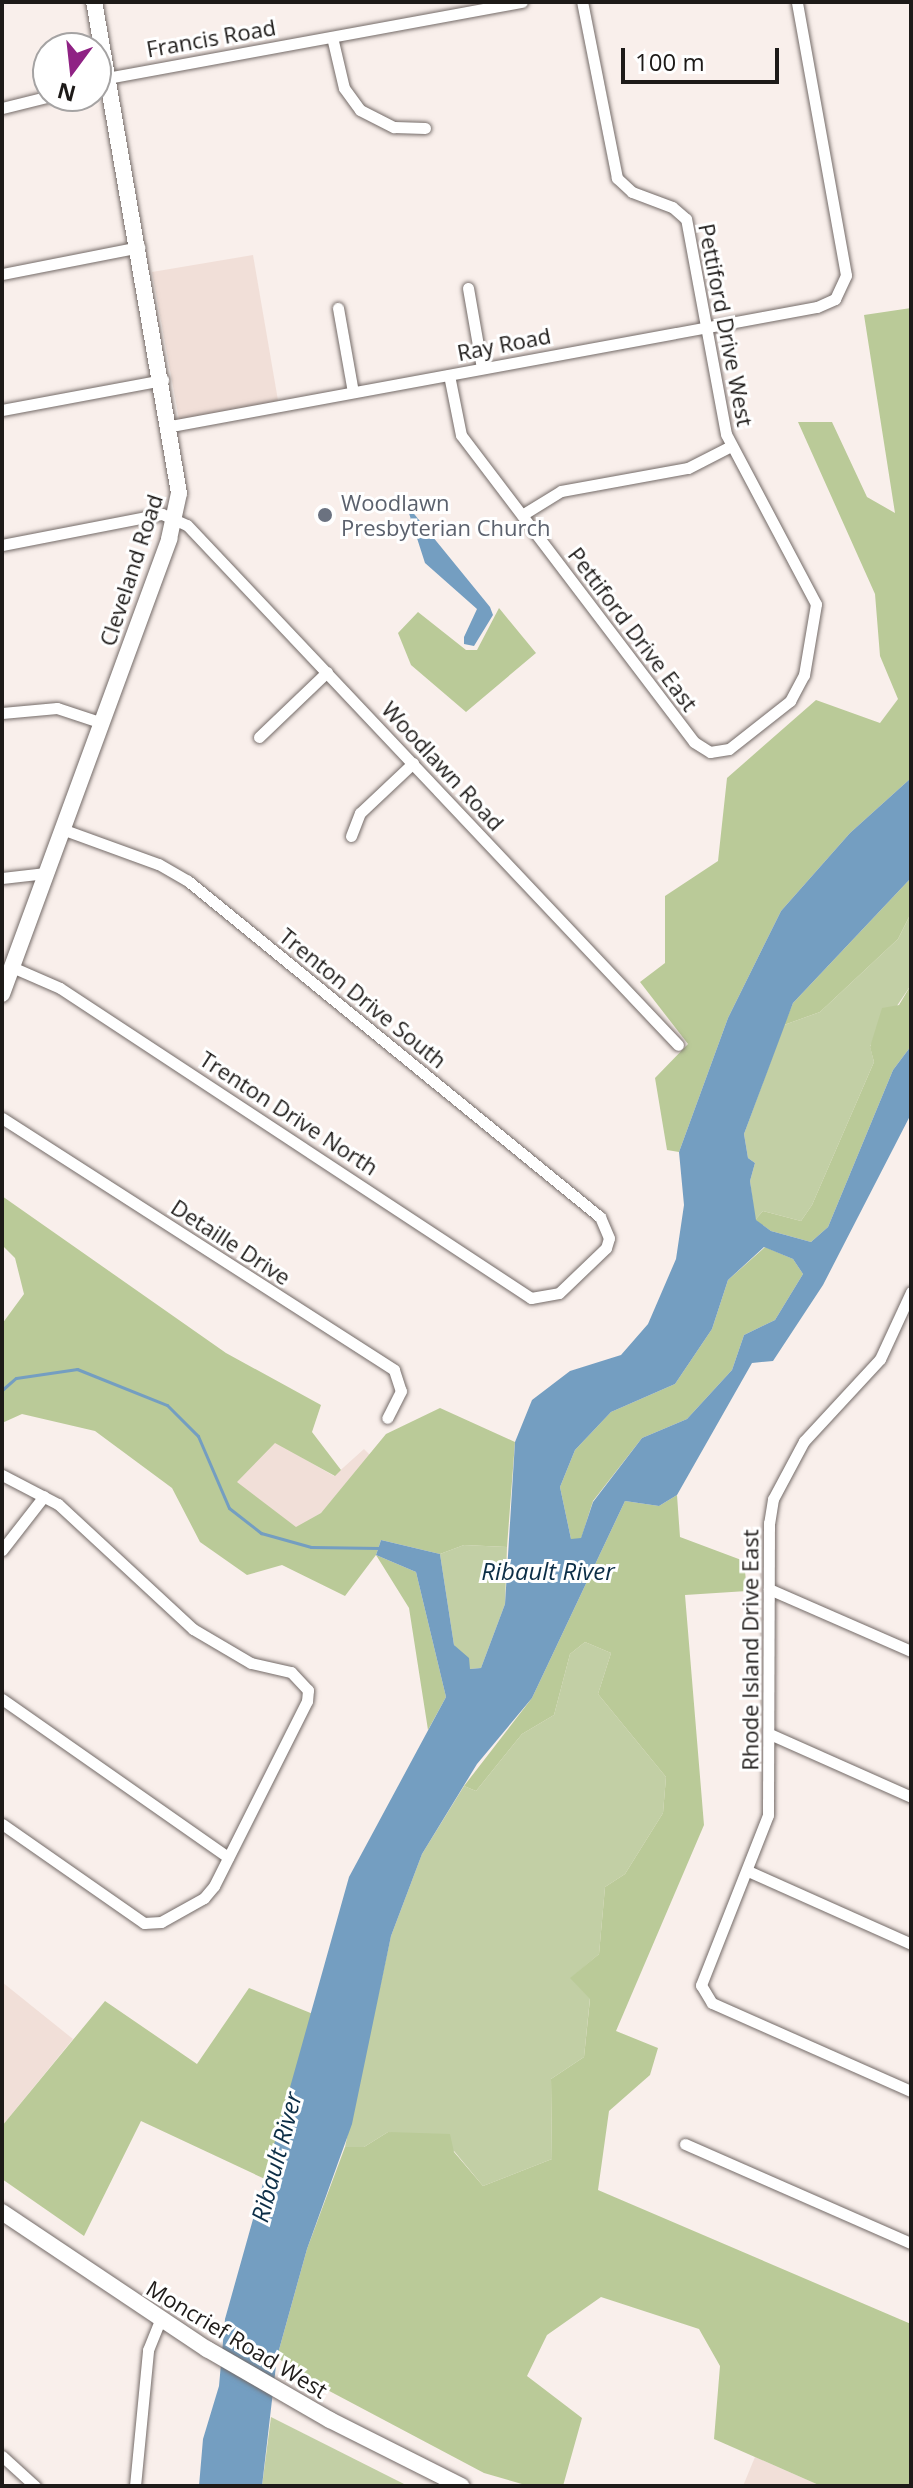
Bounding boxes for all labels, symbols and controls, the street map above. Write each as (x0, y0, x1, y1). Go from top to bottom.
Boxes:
street label: Francis Road (144, 14, 278, 62)
north arrow (32, 32, 112, 112)
scale bar (625, 32, 783, 82)
text: 100 m (635, 45, 705, 78)
text: N (54, 76, 79, 110)
street label: Pettiford Drive West (693, 221, 759, 429)
street label: Ray Road (455, 322, 553, 366)
place label: Woodlawn Presbyterian Church (341, 489, 551, 540)
street label: Cleveland Road (94, 491, 168, 649)
marker: Woodlawn Presbyterian Church (316, 506, 334, 524)
street label: Pettiford Drive East (563, 542, 703, 716)
street label: Woodlawn Road (376, 696, 510, 836)
street label: Trenton Drive South (274, 923, 452, 1073)
street label: Trenton Drive North (195, 1046, 383, 1180)
street label: Detaille Drive (166, 1194, 296, 1290)
street label: Rhode Island Drive East (737, 1529, 763, 1771)
water label: Ribault River (481, 1557, 615, 1585)
water label: Ribault River (245, 2089, 307, 2225)
street label: Moncrief Road West (142, 2275, 332, 2403)

